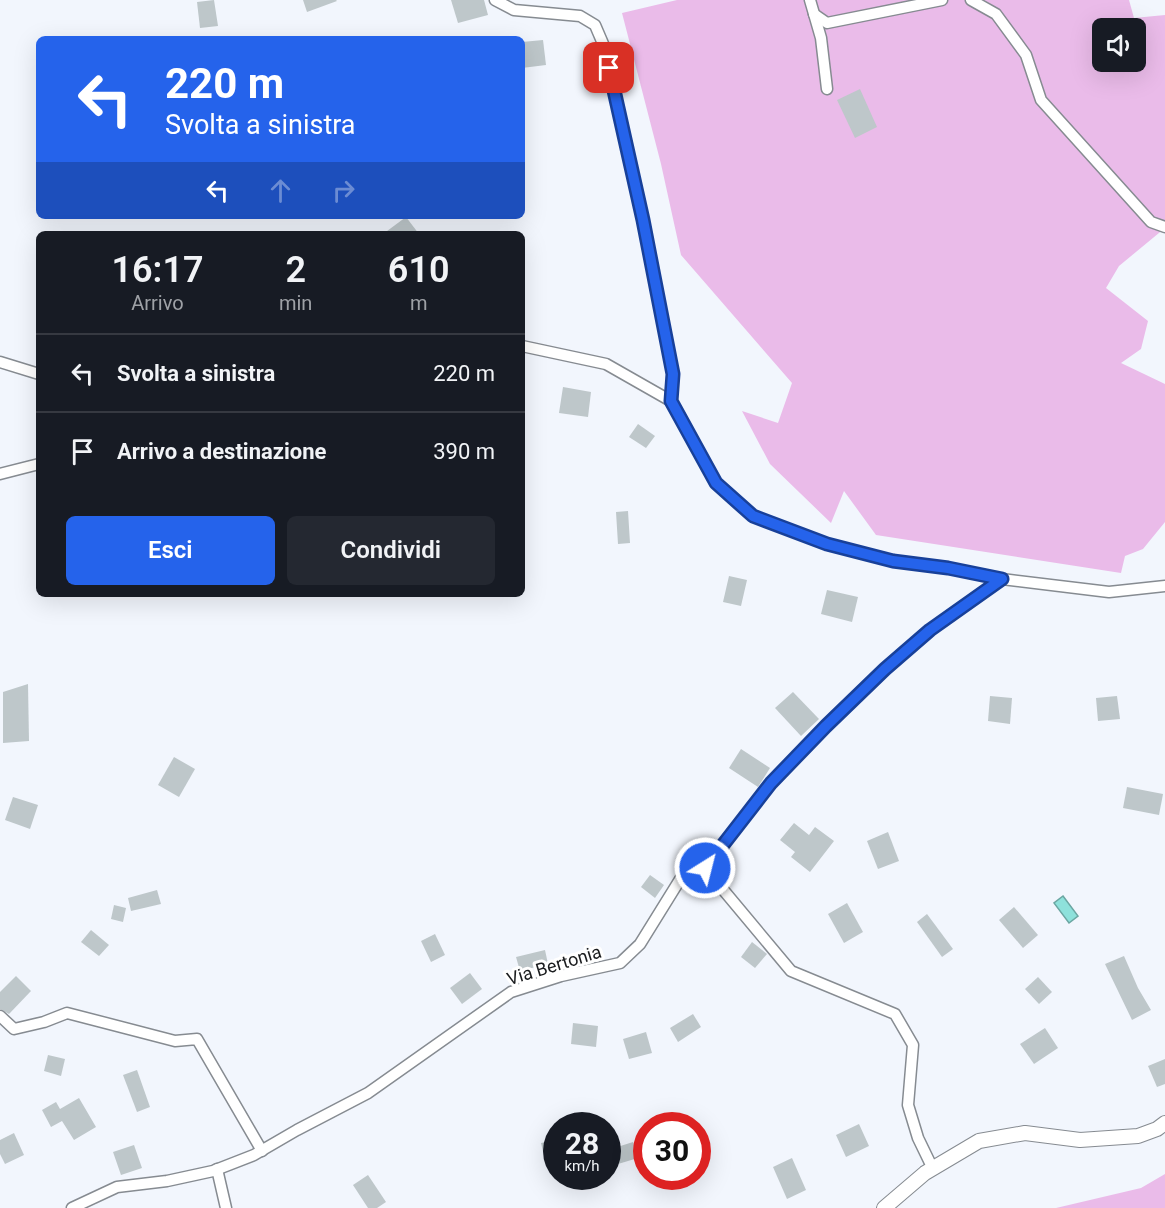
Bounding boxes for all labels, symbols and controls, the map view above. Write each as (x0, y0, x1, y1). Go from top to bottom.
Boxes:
map controls (1092, 18, 1146, 72)
button: sound (1092, 18, 1146, 72)
pin (583, 42, 634, 93)
icon: arrive (592, 51, 625, 84)
text: 220 m (165, 59, 284, 108)
icon: left (66, 60, 144, 138)
text: Svolta a sinistra (165, 109, 356, 141)
icon: left (201, 174, 234, 207)
icon: ahead (264, 174, 297, 207)
icon: right (327, 174, 360, 207)
text: 16:17 (111, 249, 204, 291)
text: 2 (285, 249, 306, 291)
text: 610 (388, 249, 450, 291)
text: Arrivo (131, 291, 184, 315)
text: min (279, 291, 312, 315)
text: m (410, 291, 427, 315)
icon: left (66, 357, 99, 390)
text: Svolta a sinistra (117, 361, 275, 386)
text: 220 m (433, 361, 495, 386)
icon: arrive (66, 435, 99, 468)
text: Arrivo a destinazione (117, 439, 326, 464)
text: 390 m (433, 439, 495, 464)
button: Esci (66, 516, 275, 585)
button: Condividi (287, 516, 495, 585)
position arrow (673, 836, 737, 900)
street label: Via Bertonia (504, 941, 604, 989)
speed limit sign: 30 (633, 1112, 711, 1190)
text: 28 (565, 1126, 599, 1161)
text: km/h (564, 1157, 600, 1175)

